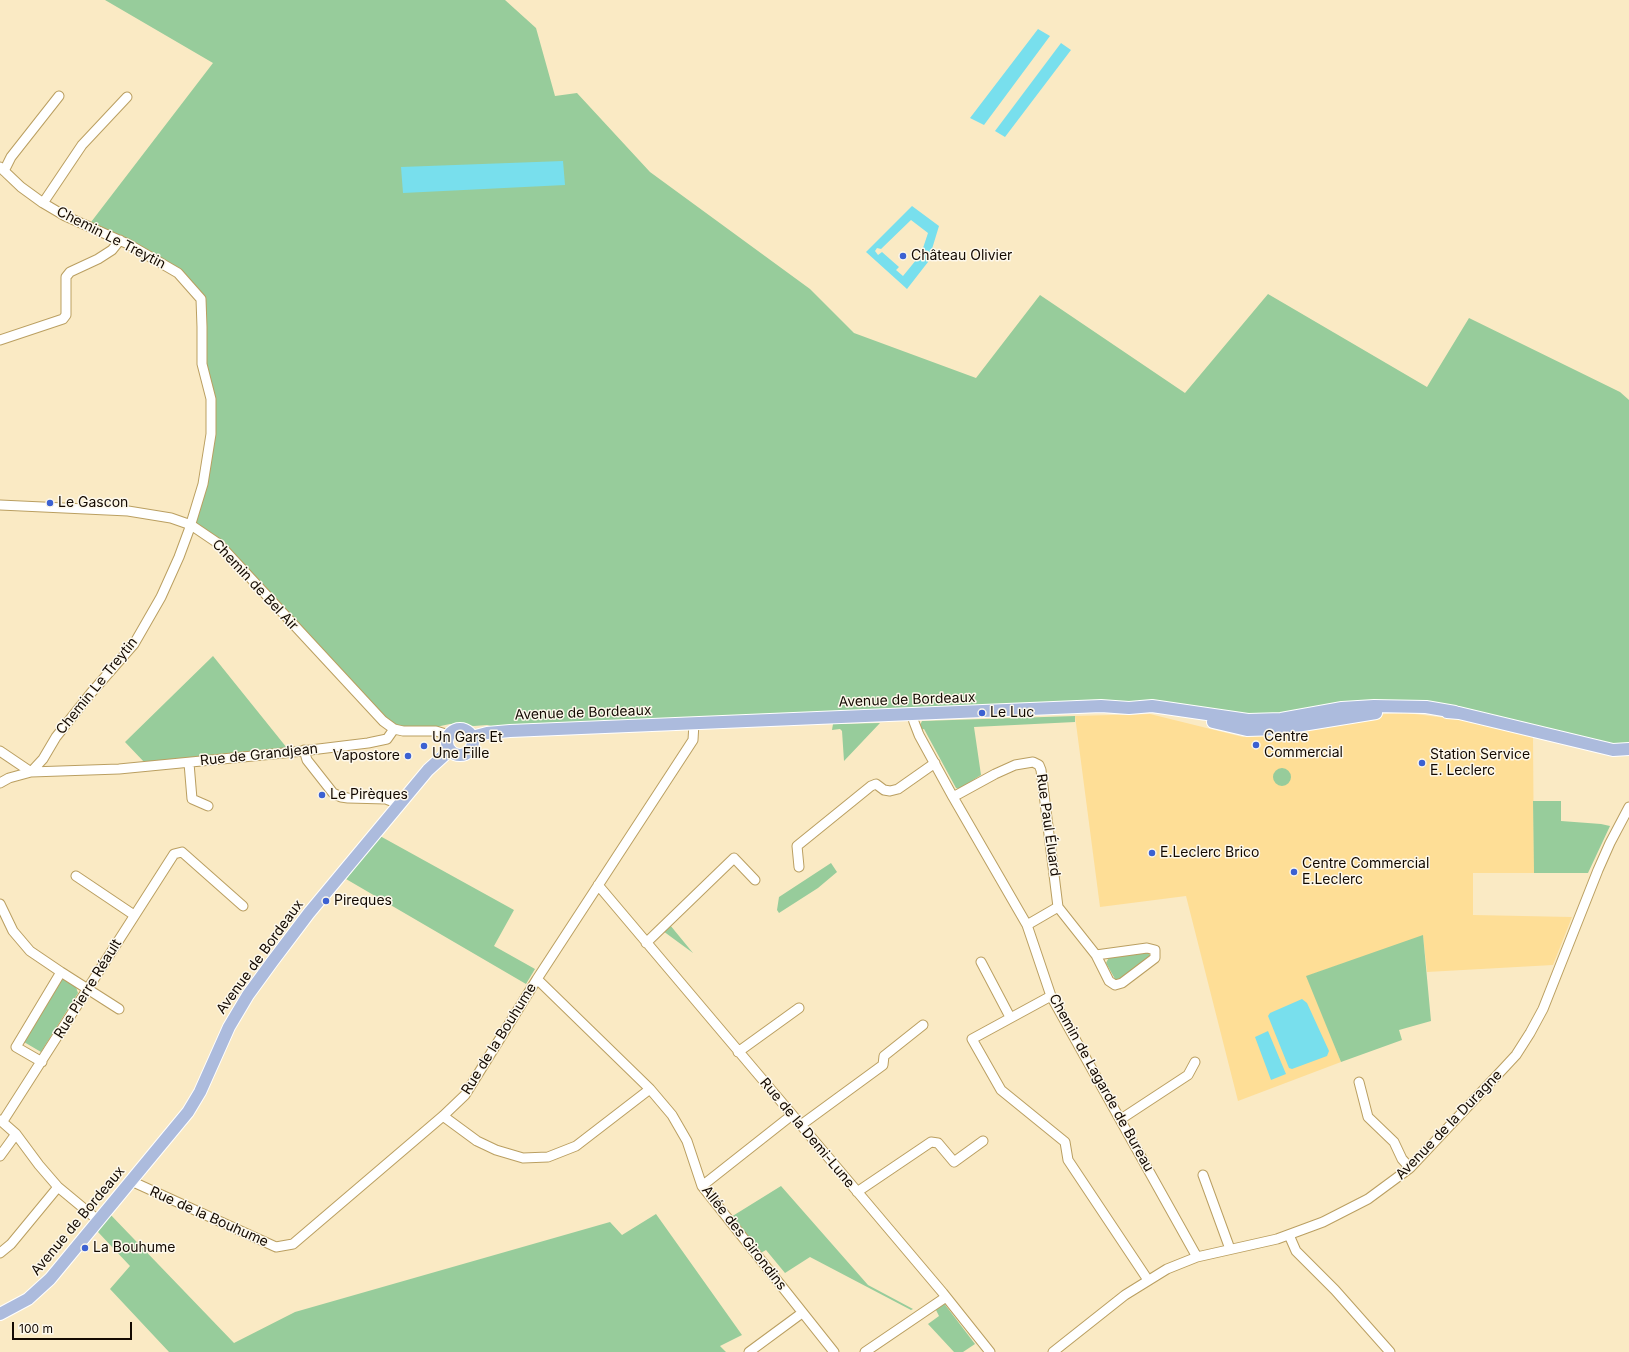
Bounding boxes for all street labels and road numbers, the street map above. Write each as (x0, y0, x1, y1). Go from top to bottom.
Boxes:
street label: Chemin Le Treytin (54, 203, 168, 273)
street label: Chemin de Bel Air (209, 536, 301, 634)
street label: Chemin Le Treytin (53, 634, 141, 738)
street label: Avenue de Bordeaux (838, 689, 976, 711)
street label: Avenue de Bordeaux (514, 702, 652, 724)
street label: Rue de Grandjean (199, 740, 319, 770)
street label: Rue Paul Éluard (1032, 773, 1064, 877)
street label: Avenue de Bordeaux (213, 897, 307, 1017)
street label: Rue Pierre Réault (51, 936, 125, 1042)
street label: Rue de la Bouhume (458, 980, 540, 1098)
street label: Chemin de Lagarde de Bureau (1045, 991, 1157, 1175)
street label: Avenue de la Duragne (1392, 1067, 1506, 1183)
street label: Rue de la Demi-Lune (756, 1075, 858, 1191)
street label: Avenue de Bordeaux (28, 1163, 128, 1279)
street label: Allée des Girondins (698, 1182, 790, 1294)
street label: Rue de la Bouhume (147, 1183, 271, 1251)

